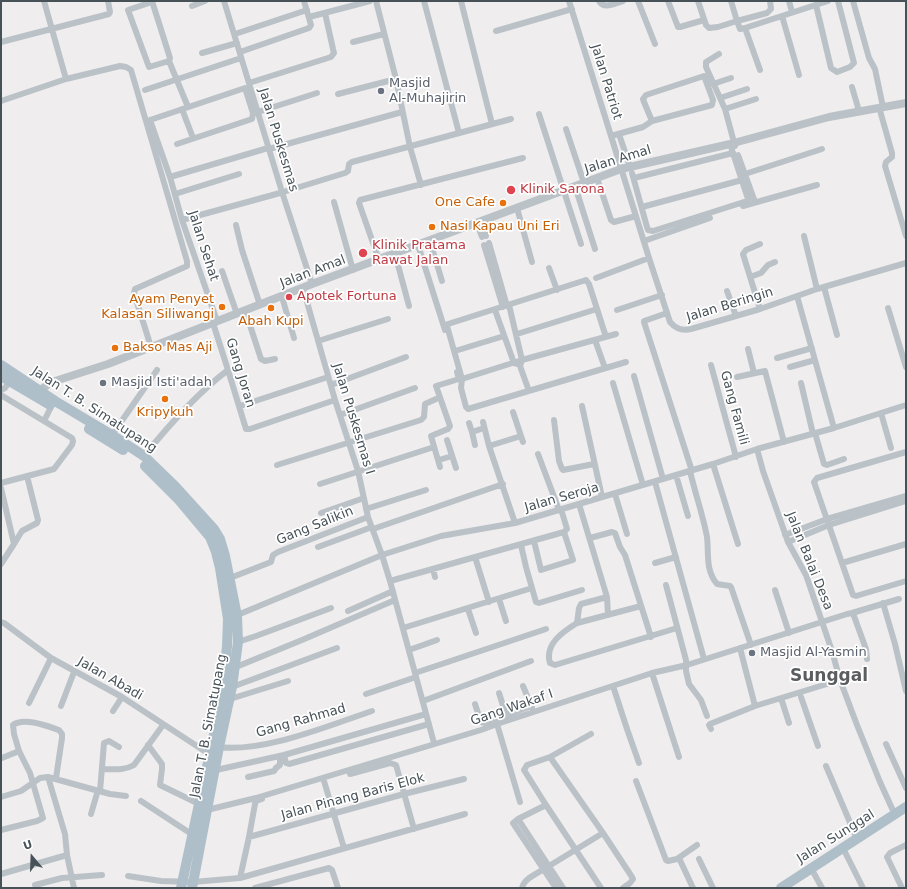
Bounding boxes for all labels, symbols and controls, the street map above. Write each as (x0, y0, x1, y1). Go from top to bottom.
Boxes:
street label: Jalan Patriot (587, 42, 625, 122)
place label: Masjid Al-Muhajirin (389, 76, 466, 107)
street label: Jalan Puskesmas (255, 86, 301, 194)
marker: Masjid Al-Muhajirin (376, 86, 386, 96)
street label: Jalan Amal (583, 142, 653, 178)
place label: Klinik Sarona (520, 182, 605, 198)
marker: Klinik Sarona (505, 184, 517, 196)
place label: One Cafe (435, 195, 495, 211)
marker: One Cafe (498, 198, 508, 208)
street label: Jalan Sehat (184, 209, 222, 283)
place label: Nasi Kapau Uni Eri (440, 219, 560, 235)
marker: Nasi Kapau Uni Eri (427, 222, 437, 232)
place label: Klinik Pratama Rawat Jalan (372, 238, 466, 269)
marker: Klinik Pratama Rawat Jalan (357, 247, 369, 259)
street label: Jalan Amal (278, 252, 348, 292)
street label: Jalan Beringin (685, 284, 775, 326)
place label: Apotek Fortuna (297, 289, 397, 305)
place label: Ayam Penyet Kalasan Siliwangi (101, 292, 214, 323)
marker: Apotek Fortuna (284, 292, 294, 302)
marker: Ayam Penyet Kalasan Siliwangi (217, 302, 227, 312)
marker: Abah Kupi (266, 303, 276, 313)
place label: Abah Kupi (238, 314, 304, 330)
street label: Gang Joran (222, 336, 258, 410)
place label: Bakso Mas Aji (123, 340, 212, 356)
marker: Bakso Mas Aji (110, 343, 120, 353)
street label: Jalan Puskesmas I (329, 361, 377, 477)
street label: Jalan T. B. Simatupang (28, 364, 160, 456)
street label: Gang Famili (717, 369, 751, 447)
place label: Masjid Isti'adah (111, 375, 212, 391)
marker: Masjid Isti'adah (98, 378, 108, 388)
marker: Kripykuh (160, 394, 170, 404)
place label: Kripykuh (136, 405, 194, 421)
street label: Jalan Seroja (523, 480, 601, 516)
street label: Gang Salikin (274, 504, 356, 548)
street label: Jalan Balai Desa (782, 510, 836, 612)
place label: Masjid Al-Yasmin (760, 645, 867, 661)
marker: Masjid Al-Yasmin (747, 648, 757, 658)
street label: Jalan T. B. Simatupang (187, 653, 231, 799)
street label: Jalan Abadi (75, 654, 145, 704)
district label: Sunggal (790, 667, 868, 687)
street label: Gang Wakaf I (469, 687, 555, 729)
street label: Gang Rahmad (254, 701, 348, 741)
street label: Jalan Pinang Baris Elok (280, 770, 426, 824)
street label: Jalan Sunggal (794, 807, 878, 867)
north arrow (12, 837, 52, 877)
text: U (22, 838, 34, 853)

